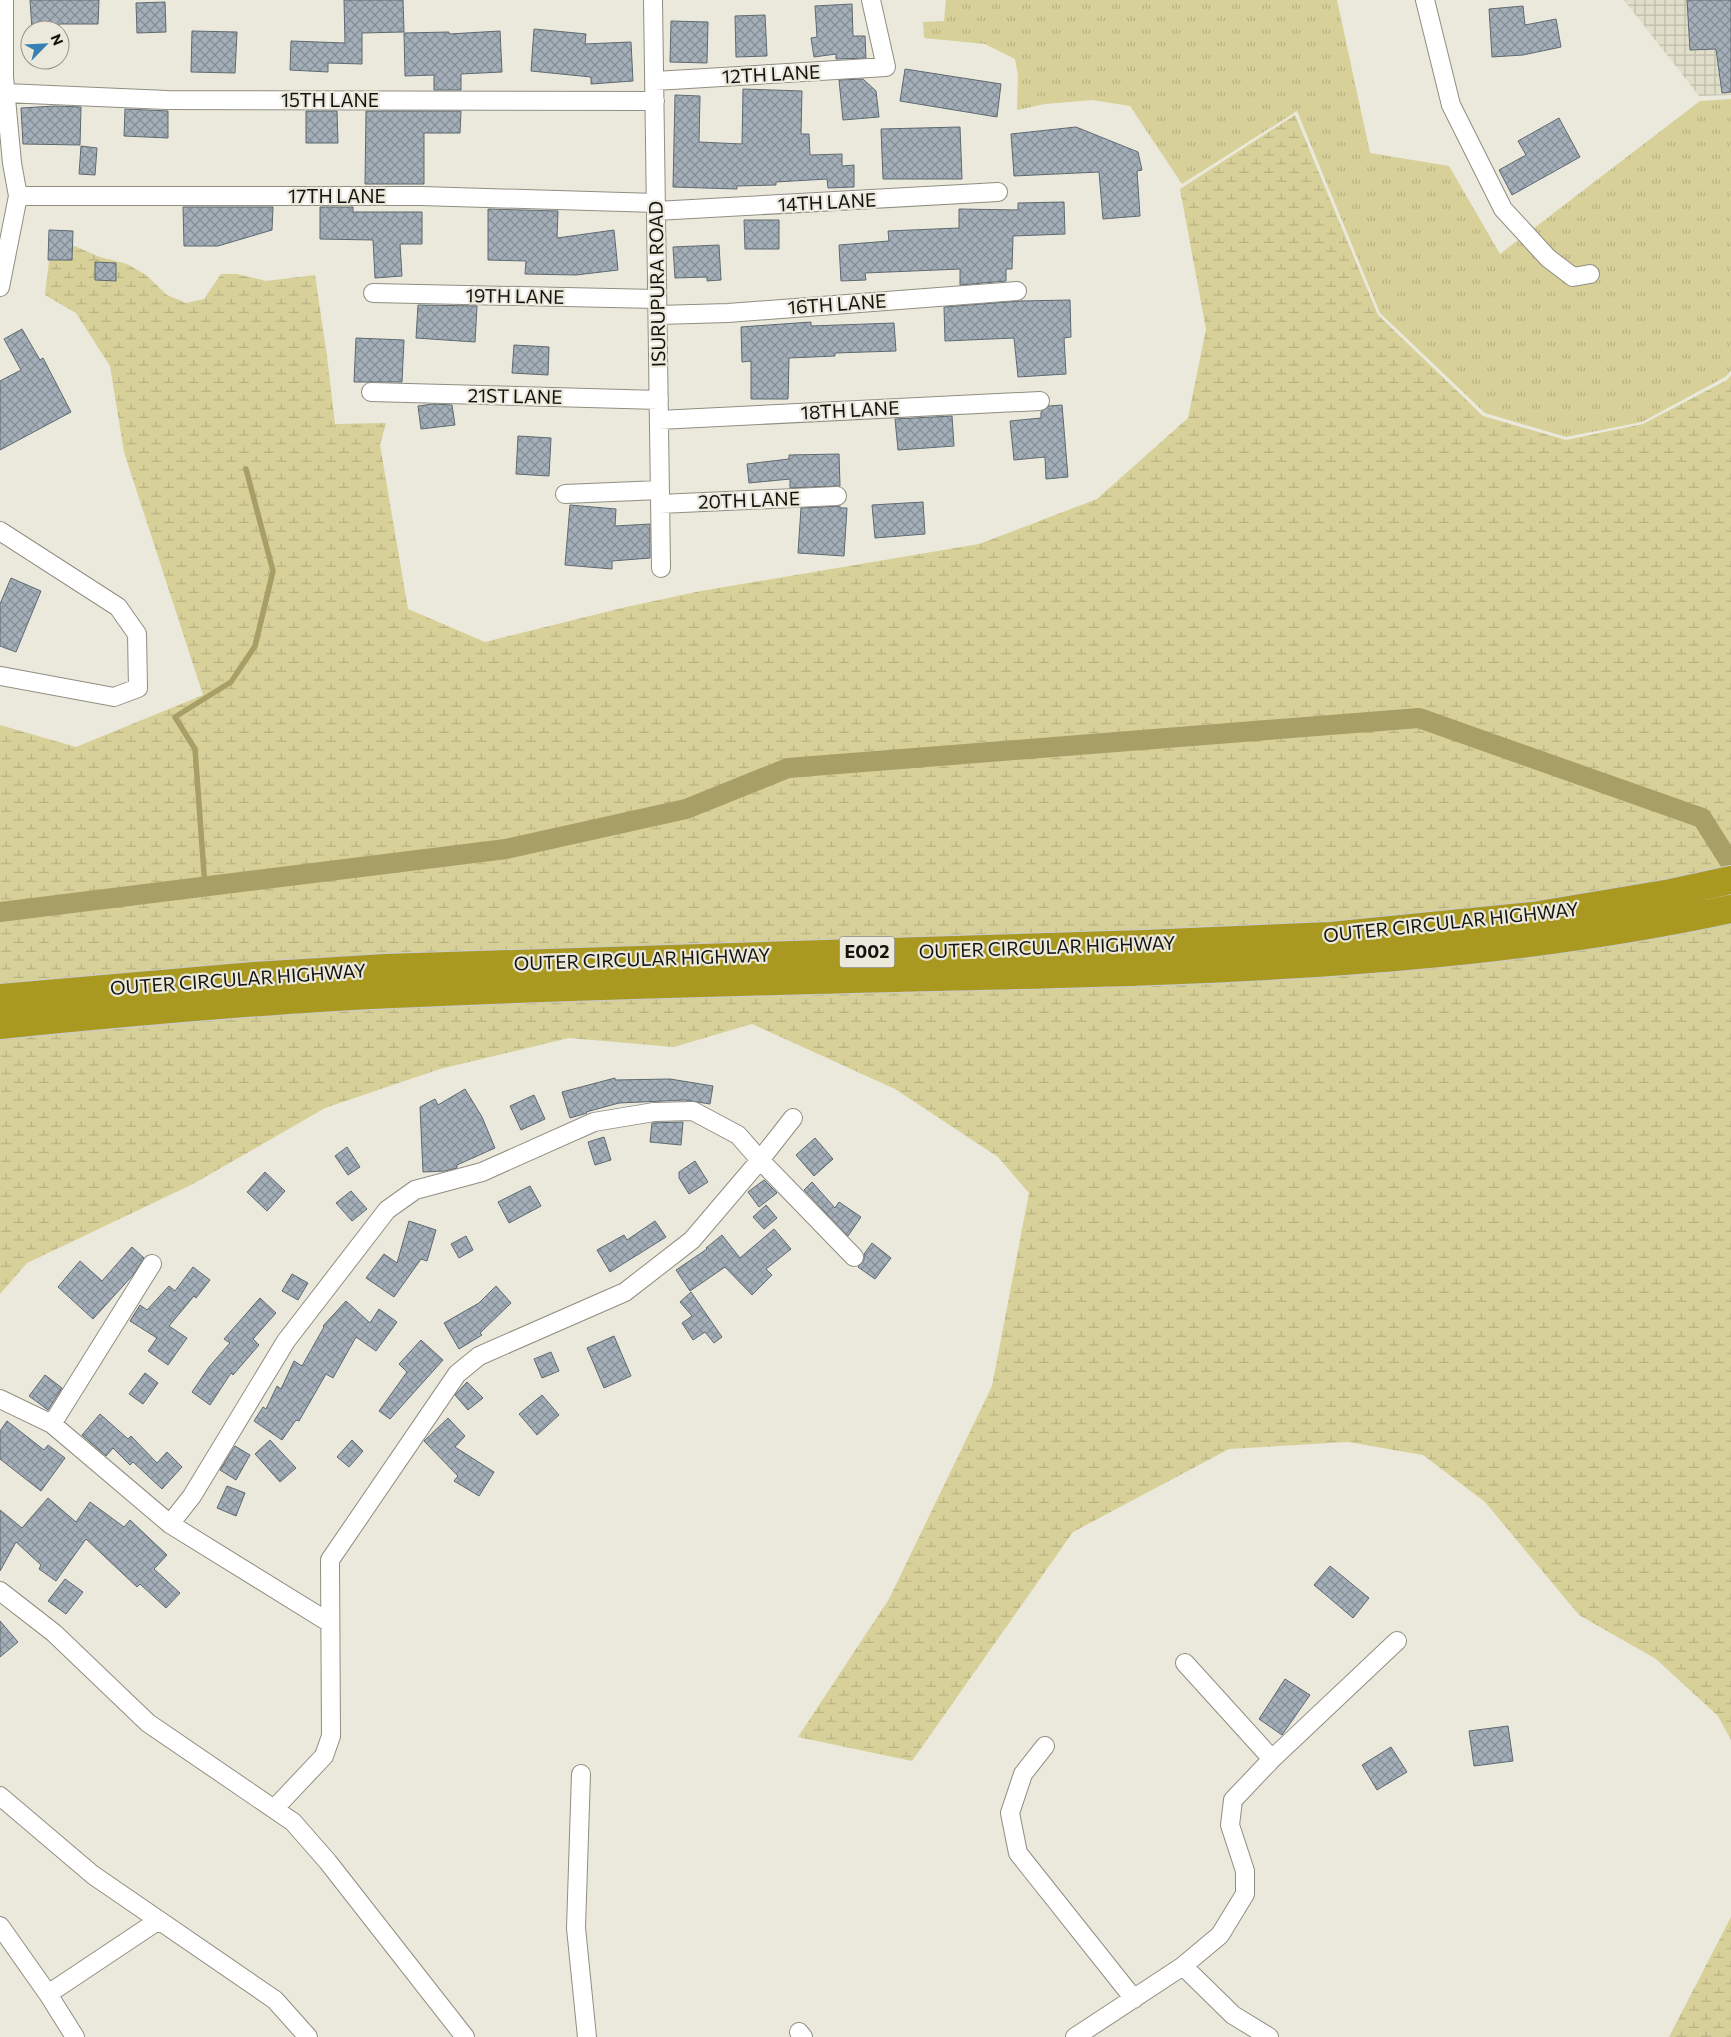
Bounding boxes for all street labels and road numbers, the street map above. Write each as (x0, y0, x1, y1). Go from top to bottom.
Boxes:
street label: 12TH LANE (721, 59, 821, 88)
street label: 15TH LANE (281, 88, 379, 111)
street label: 17TH LANE (288, 184, 386, 207)
street label: 14TH LANE (777, 187, 877, 216)
street label: ISURUPURA ROAD (644, 201, 669, 367)
street label: 19TH LANE (465, 283, 565, 308)
street label: 16TH LANE (787, 289, 887, 318)
street label: 21ST LANE (467, 383, 563, 408)
street label: 18TH LANE (800, 395, 900, 424)
street label: 20TH LANE (698, 486, 800, 513)
street label: OUTER CIRCULAR HIGHWAY (1322, 897, 1580, 946)
street label: OUTER CIRCULAR HIGHWAY (918, 931, 1176, 962)
road number: E002 (840, 936, 894, 968)
street label: OUTER CIRCULAR HIGHWAY (513, 943, 771, 974)
street label: OUTER CIRCULAR HIGHWAY (109, 958, 367, 999)

